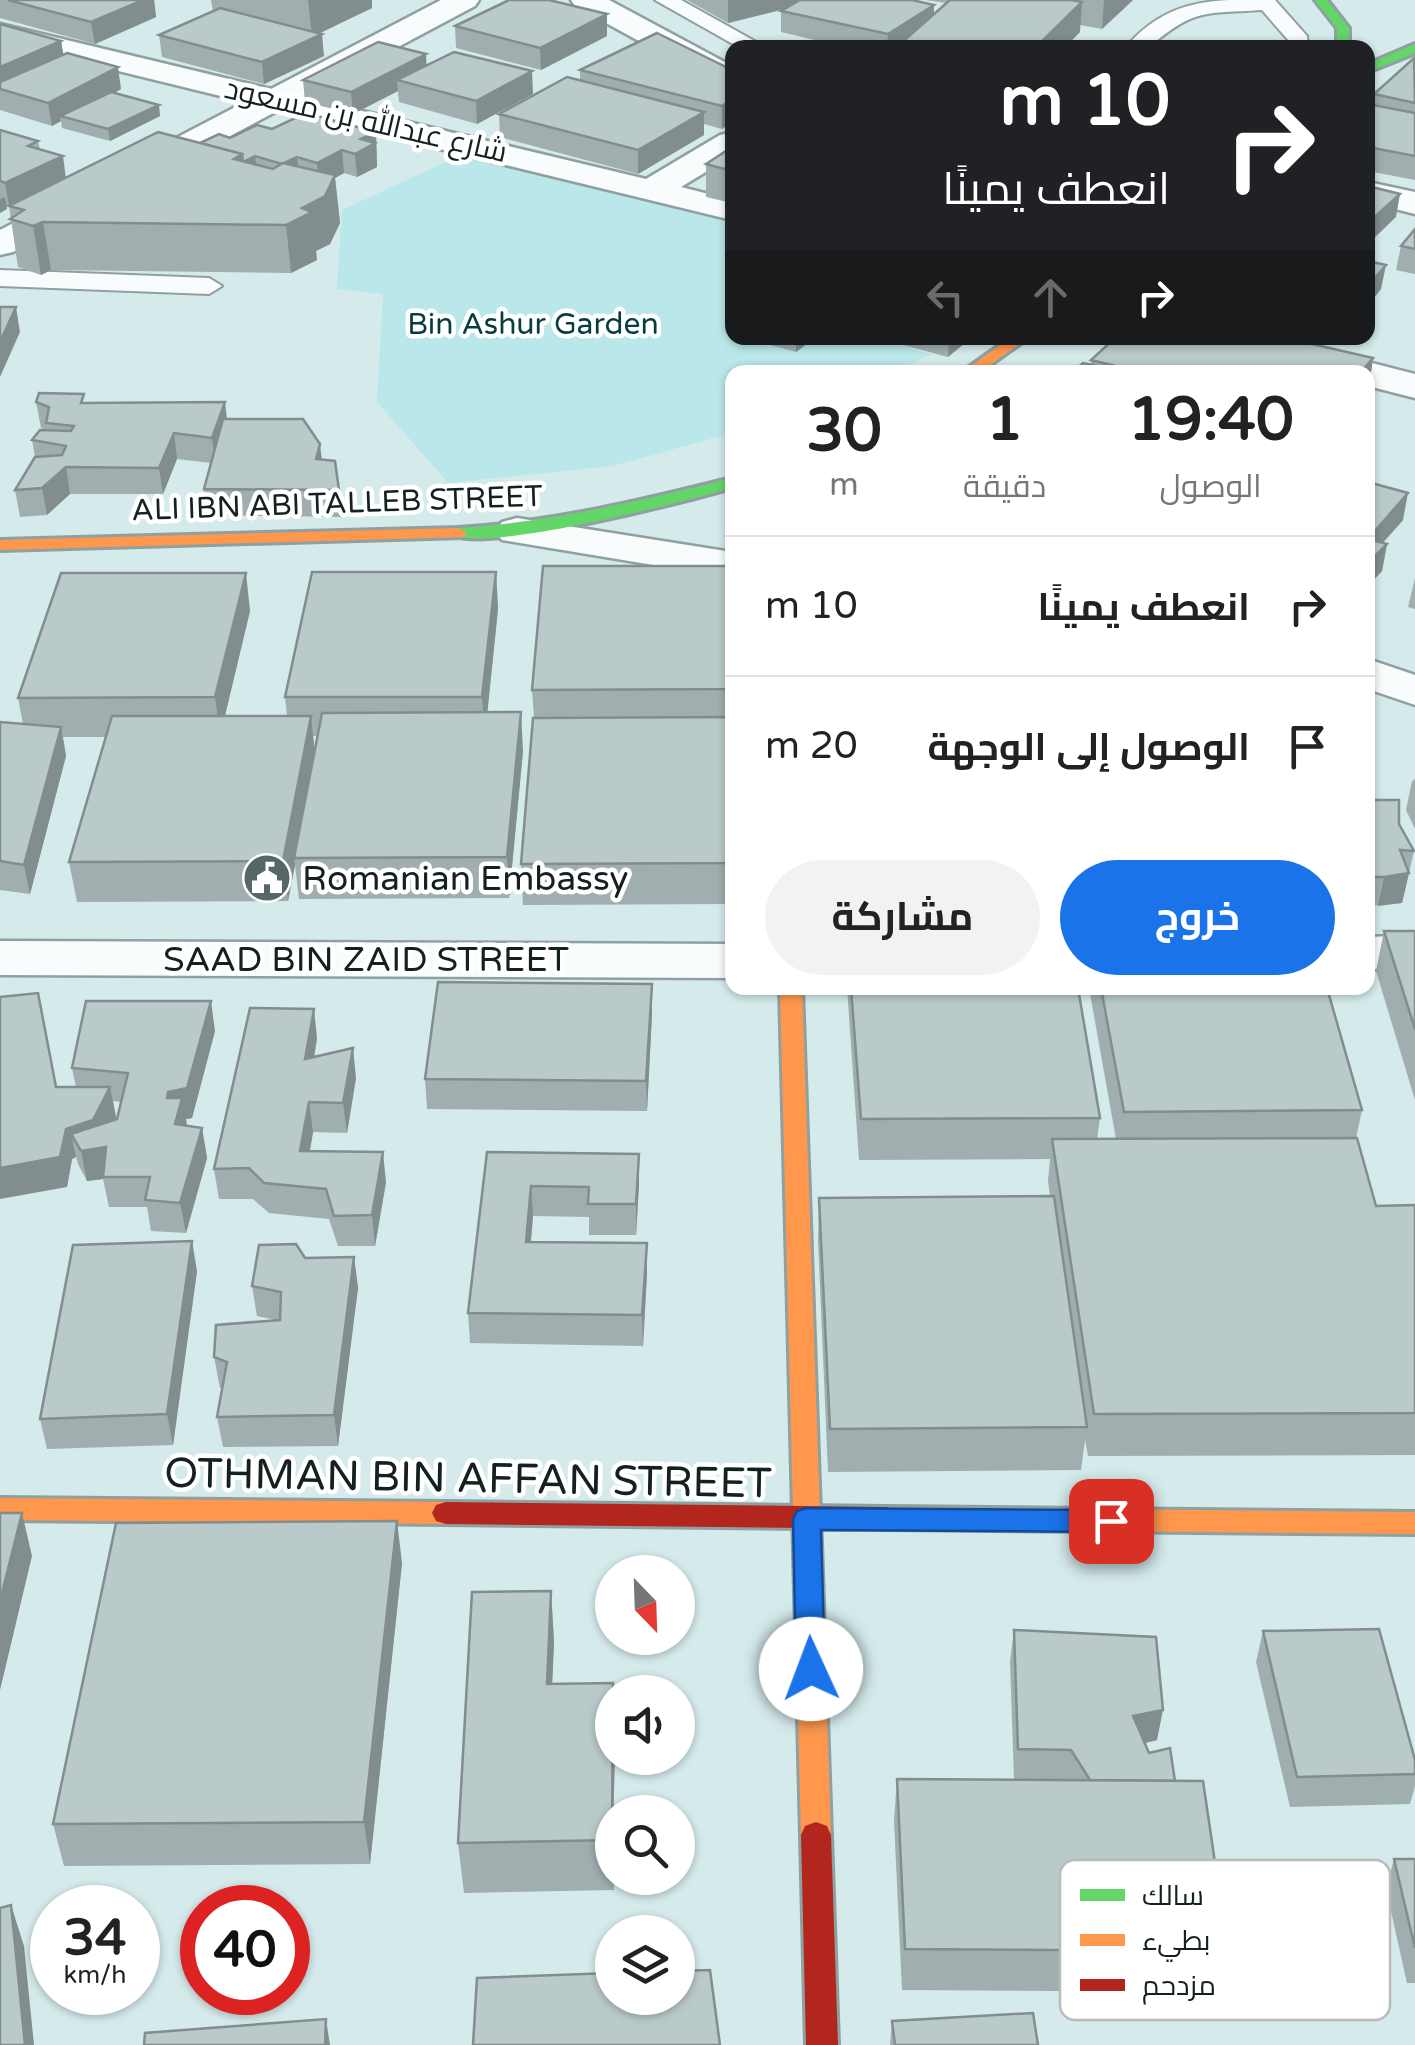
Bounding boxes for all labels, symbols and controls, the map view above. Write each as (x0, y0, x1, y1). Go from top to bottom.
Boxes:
text: 10 m (1000, 60, 1170, 144)
street label: شارع عبدالله بن مسعود (221, 68, 511, 172)
icon: right (1205, 80, 1335, 210)
text: انعطف يمينًا (942, 163, 1170, 217)
icon: left (918, 270, 973, 325)
icon: ahead (1023, 270, 1078, 325)
icon: right (1128, 270, 1183, 325)
park label: Bin Ashur Garden (407, 306, 659, 343)
text: 1 (986, 384, 1023, 456)
text: 19:40 (1127, 384, 1294, 456)
text: 30 (806, 395, 882, 467)
text: m (829, 466, 859, 504)
text: دقيقة (963, 468, 1046, 506)
text: الوصول (1160, 468, 1262, 506)
street label: ALI IBN ABI TALLEB STREET (131, 478, 543, 529)
icon: right (1280, 579, 1335, 634)
text: 10 m (765, 583, 858, 629)
text: انعطف يمينًا (1038, 585, 1250, 631)
icon: arrive (1280, 719, 1335, 774)
text: 20 m (765, 723, 858, 769)
text: الوصول إلى الوجهة (927, 725, 1250, 771)
public building icon: Romanian Embassy (241, 852, 293, 904)
place label: Romanian Embassy (302, 858, 628, 900)
button: مشاركة (765, 860, 1040, 975)
button: خروج (1060, 860, 1335, 975)
street label: SAAD BIN ZAID STREET (163, 939, 569, 981)
street label: OTHMAN BIN AFFAN STREET (164, 1448, 773, 1509)
pin (1069, 1479, 1154, 1564)
icon: arrive (1084, 1494, 1139, 1549)
north arrow (595, 1555, 695, 1655)
map controls (595, 1555, 695, 2015)
position arrow (759, 1617, 863, 1721)
button: sound (595, 1675, 695, 1775)
button: search (595, 1795, 695, 1895)
legend (1060, 1860, 1390, 2020)
text: سالك (1142, 1879, 1204, 1913)
speed limit sign: 40 (180, 1885, 310, 2015)
text: 34 (64, 1908, 126, 1968)
button: layers (595, 1915, 695, 2015)
text: بطيء (1142, 1924, 1210, 1962)
text: km/h (64, 1960, 126, 1990)
text: مزدحم (1142, 1969, 1216, 2005)

